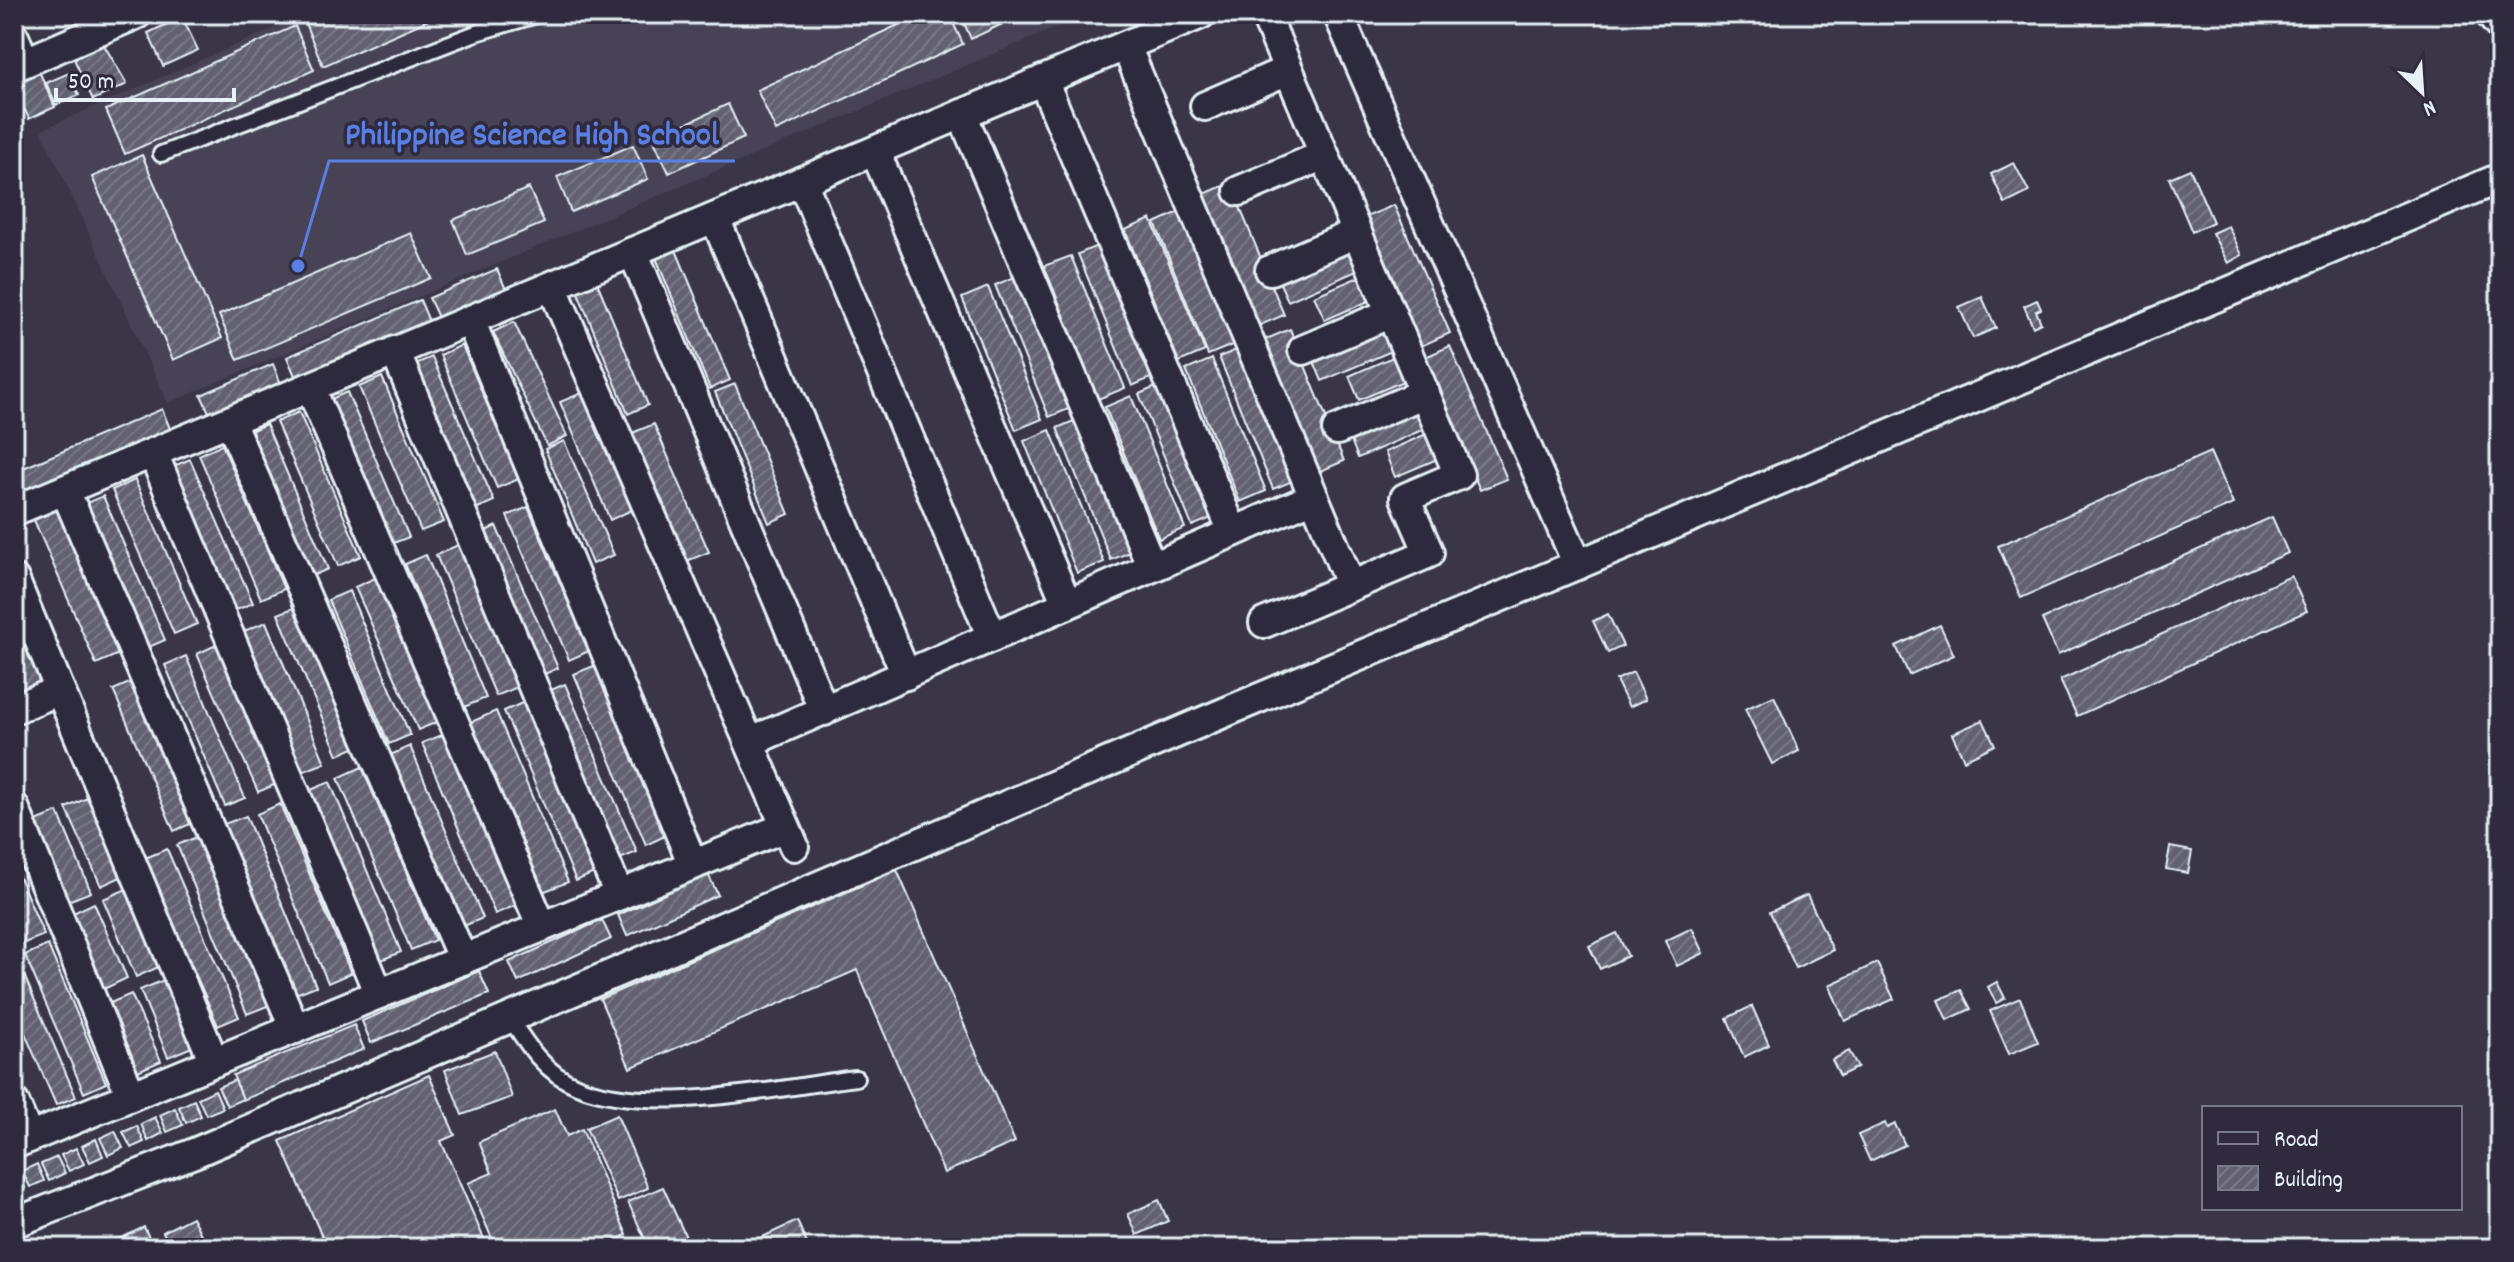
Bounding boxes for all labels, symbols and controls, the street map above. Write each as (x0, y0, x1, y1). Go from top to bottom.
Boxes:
scale bar (56, 52, 234, 102)
north arrow (2382, 52, 2462, 132)
text: 50 m (68, 66, 114, 100)
text: N (2417, 91, 2440, 123)
callout: Philippine Science High School (329, 103, 735, 161)
text: Philippine Science High School (345, 113, 720, 162)
legend (2202, 1106, 2462, 1210)
text: Road (2274, 1124, 2319, 1158)
text: Building (2274, 1164, 2343, 1198)

